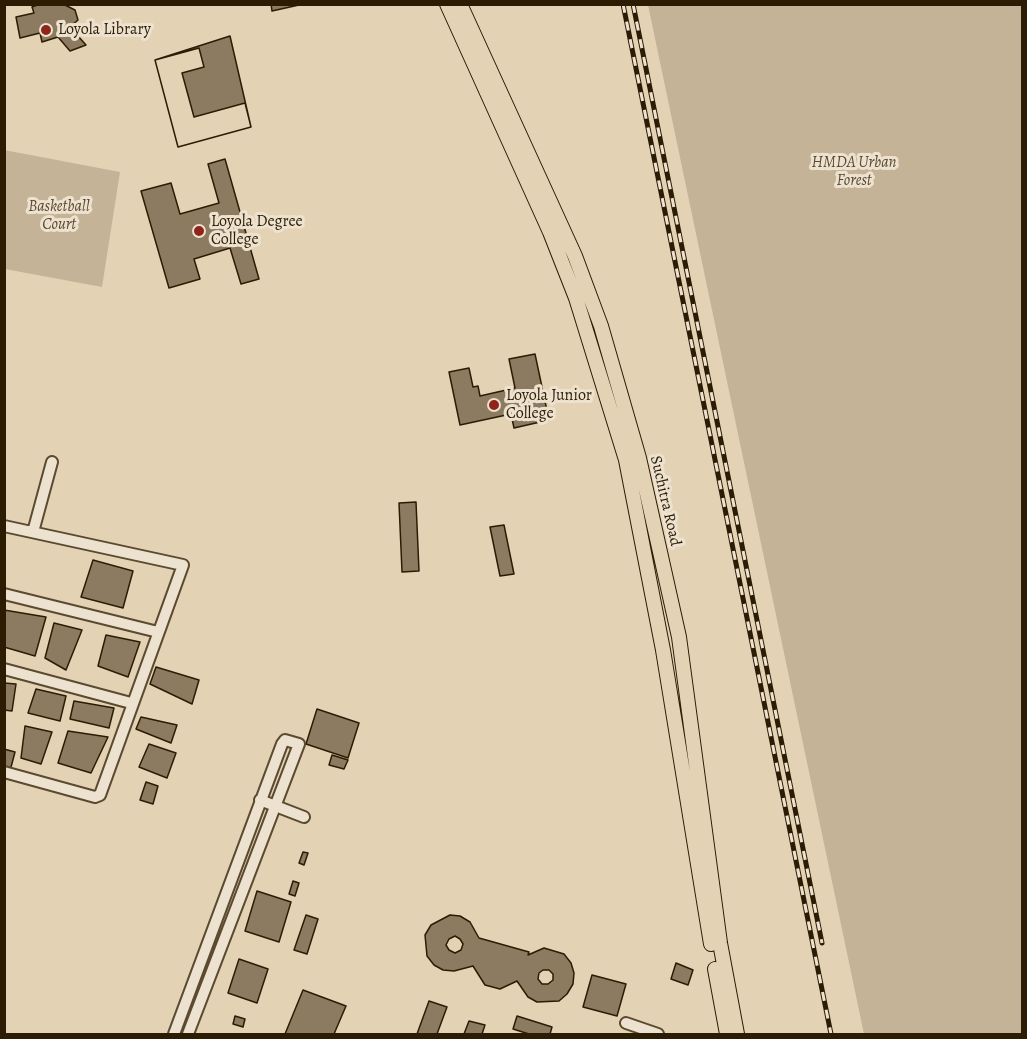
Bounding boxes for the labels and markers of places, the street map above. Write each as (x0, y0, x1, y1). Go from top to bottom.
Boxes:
place label: Loyola Library (58, 20, 151, 40)
marker: Loyola Library (39, 23, 53, 37)
place label: Loyola Degree College (211, 212, 303, 250)
marker: Loyola Degree College (192, 224, 206, 238)
place label: Loyola Junior College (506, 386, 592, 424)
marker: Loyola Junior College (487, 398, 501, 412)

